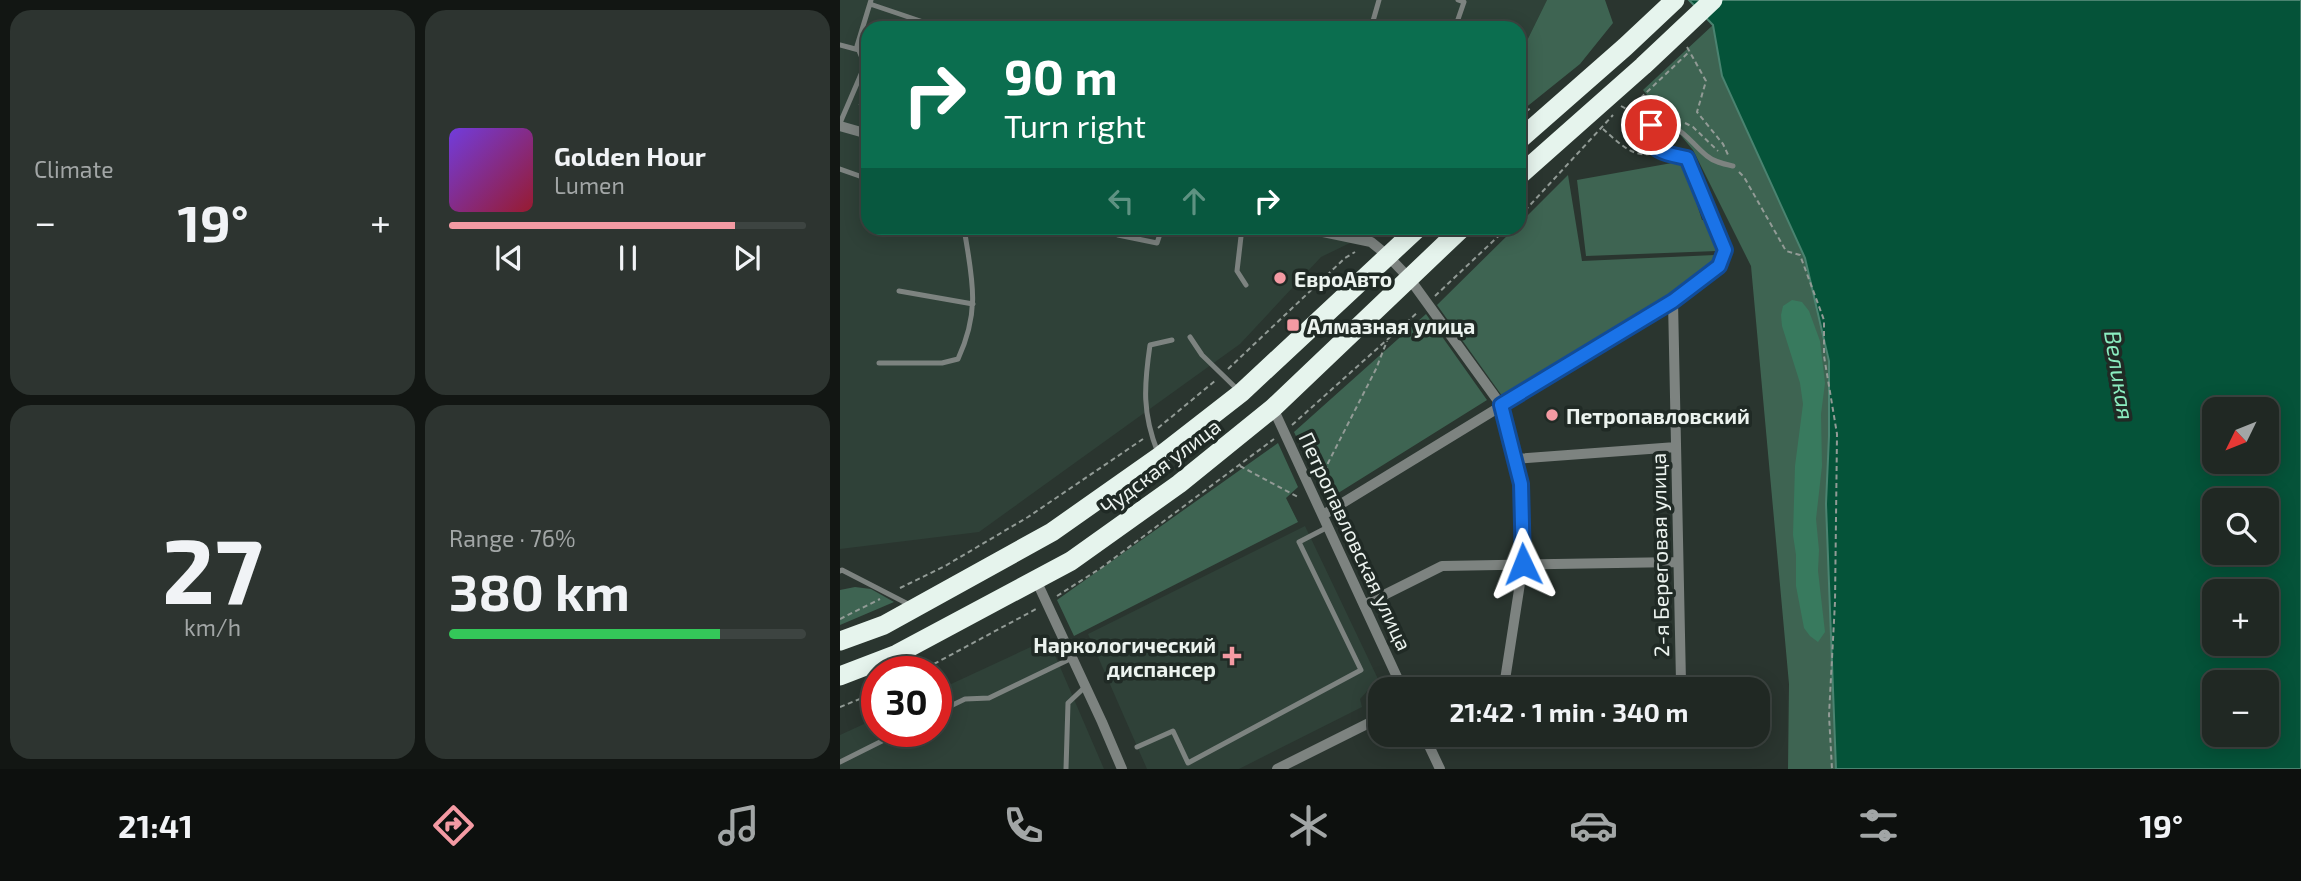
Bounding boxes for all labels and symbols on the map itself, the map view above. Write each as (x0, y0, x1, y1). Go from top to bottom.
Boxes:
pin (1621, 95, 1681, 155)
place label: ЕвроАвто (1294, 266, 1392, 291)
marker: ЕвроАвто (1272, 270, 1288, 286)
place label: Алмазная улица (1307, 313, 1475, 338)
marker: Алмазная улица (1285, 317, 1301, 333)
water label: Великая (2099, 328, 2141, 422)
north arrow (2202, 397, 2278, 474)
place label: Петропавловский (1566, 403, 1750, 428)
marker: Петропавловский (1544, 407, 1560, 423)
street label: Чудская улица (1095, 413, 1225, 520)
street label: Петропавловская улица (1293, 428, 1418, 655)
street label: 2-я Береговая улица (1645, 453, 1674, 657)
position arrow (1486, 527, 1560, 601)
place label: Наркологический диспансер (1033, 632, 1216, 681)
marker: Наркологический диспансер (1222, 646, 1242, 666)
speed limit sign: 30 (861, 656, 952, 747)

